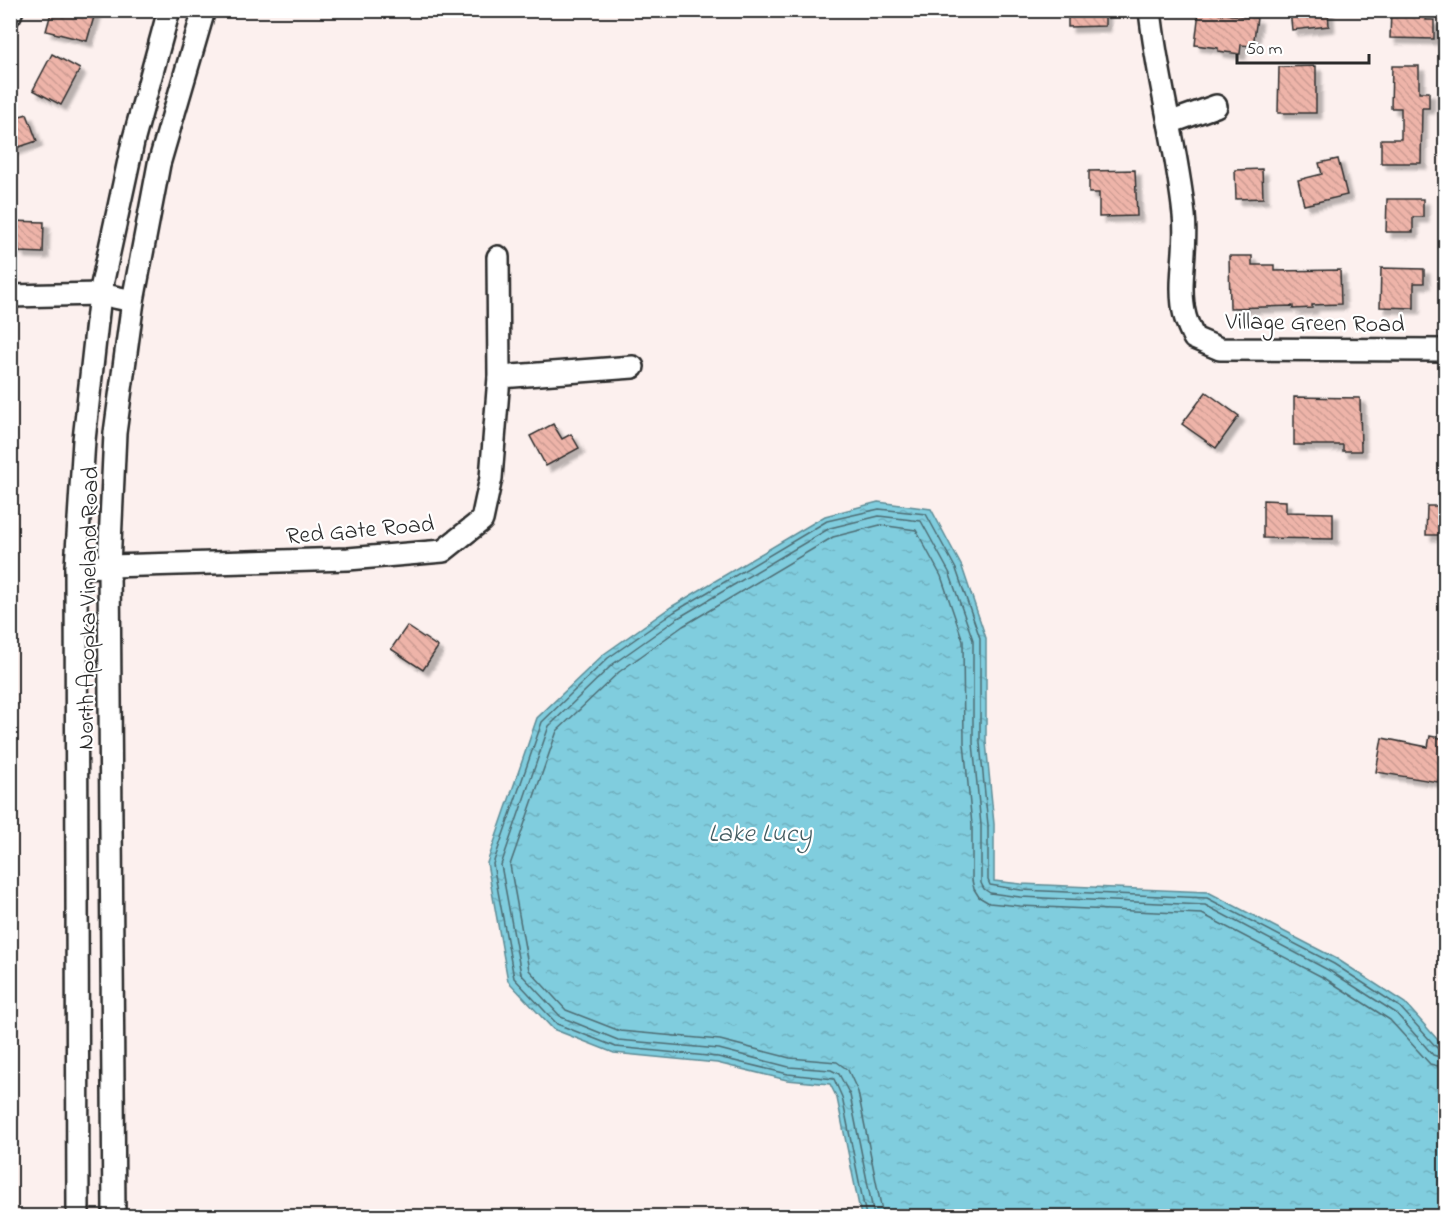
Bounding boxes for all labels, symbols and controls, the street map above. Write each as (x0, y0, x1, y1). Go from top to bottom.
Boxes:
scale bar (1237, 27, 1369, 65)
text: 50 m (1246, 37, 1283, 63)
street label: Village Green Road (1224, 305, 1405, 344)
street label: North Apopka Vineland Road (70, 465, 109, 750)
street label: Red Gate Road (285, 508, 436, 555)
water label: Lake Lucy (708, 816, 812, 854)

